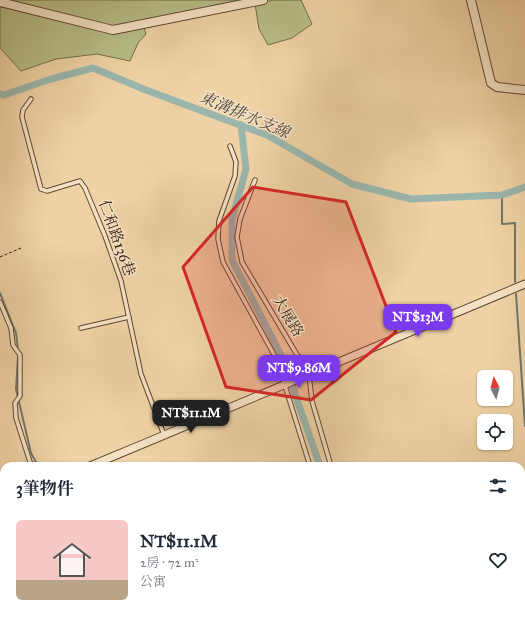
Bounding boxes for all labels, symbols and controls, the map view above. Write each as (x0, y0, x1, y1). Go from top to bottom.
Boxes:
water label: 東溝排水支線 (197, 87, 295, 143)
street label: 仁和路136巷 (95, 198, 139, 278)
street label: 大展路 (269, 292, 307, 340)
pin: NT$13M (385, 304, 451, 338)
text: NT$13M (392, 309, 444, 325)
pin: NT$9.86M (258, 355, 340, 389)
text: NT$9.86M (267, 360, 331, 376)
north arrow (477, 370, 513, 406)
map controls (477, 370, 513, 450)
pin: NT$11.1M (150, 400, 232, 434)
text: NT$11.1M (161, 405, 221, 421)
button: locate (477, 414, 513, 450)
icon: filters (487, 475, 509, 497)
text: 3筆物件 (16, 478, 74, 499)
text: NT$11.1M (140, 531, 217, 552)
icon: home (48, 536, 96, 584)
icon: heart (487, 549, 509, 571)
text: 2房 · 72 m² (140, 555, 199, 571)
text: 公寓 (140, 574, 166, 590)

